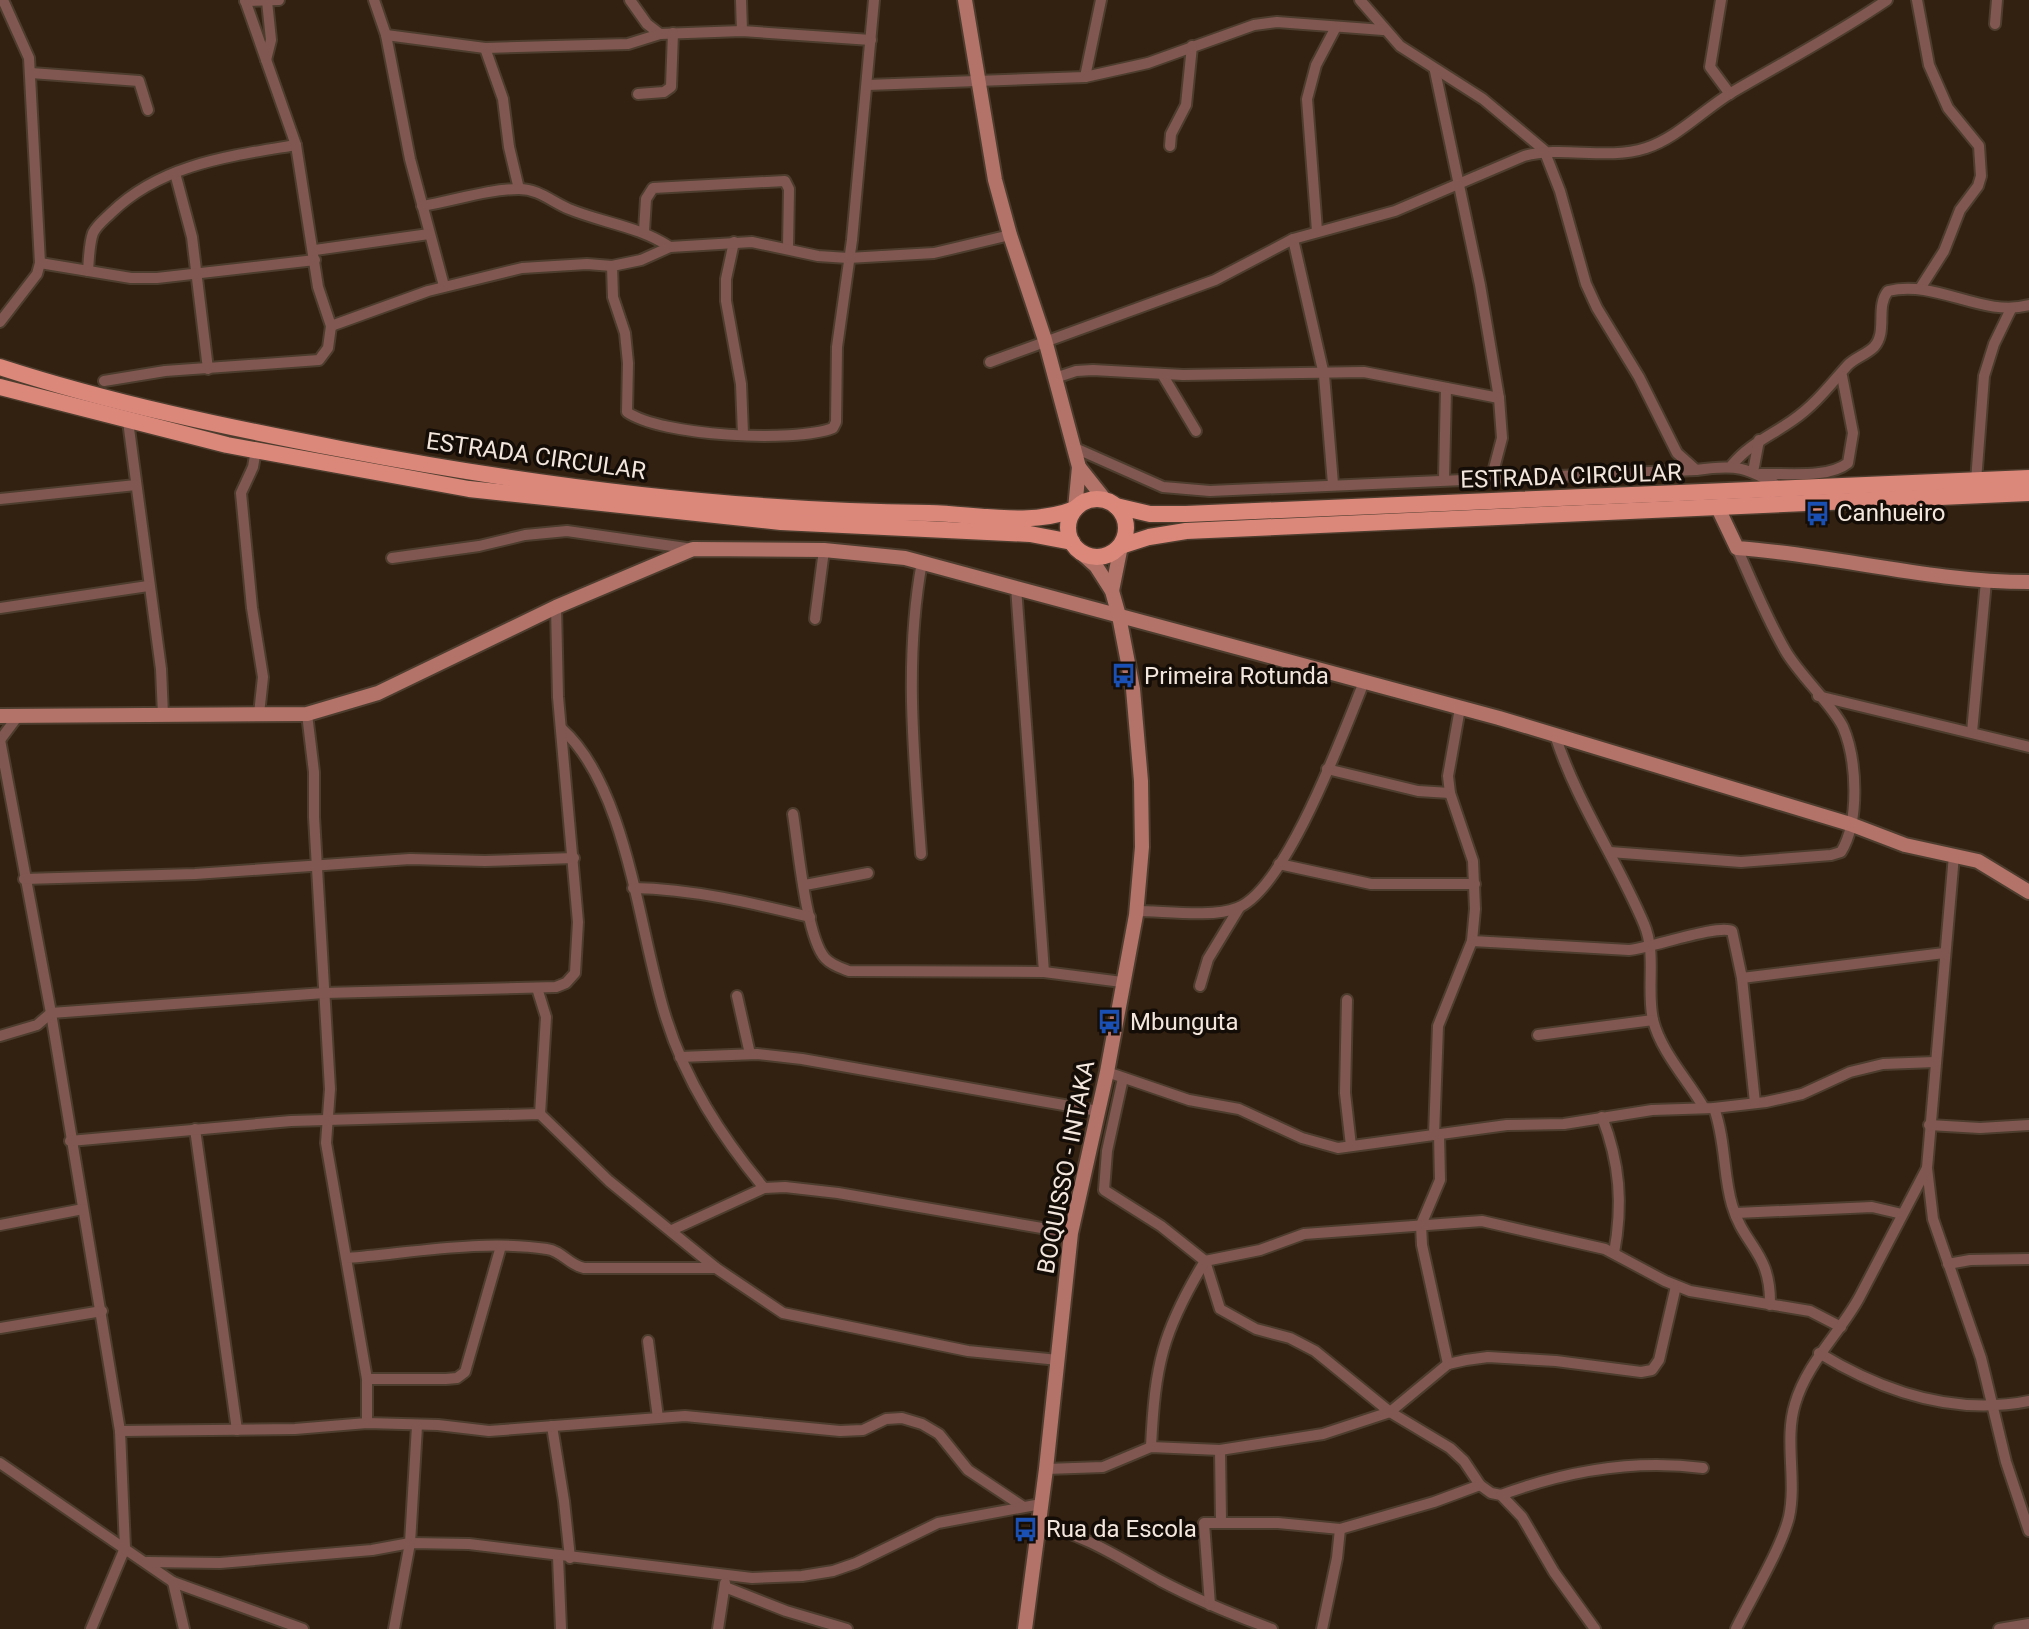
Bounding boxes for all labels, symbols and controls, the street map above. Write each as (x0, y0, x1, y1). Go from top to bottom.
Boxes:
street label: ESTRADA CIRCULAR (424, 427, 648, 485)
street label: ESTRADA CIRCULAR (1460, 458, 1682, 494)
bus stop icon: Canhueiro (1803, 499, 1831, 527)
place label: Canhueiro (1837, 499, 1946, 527)
bus stop icon: Primeira Rotunda (1110, 662, 1138, 690)
place label: Primeira Rotunda (1144, 662, 1329, 690)
bus stop icon: Mbunguta (1096, 1008, 1124, 1036)
place label: Mbunguta (1130, 1008, 1239, 1036)
street label: BOQUISSO - INTAKA (1032, 1058, 1100, 1276)
bus stop icon: Rua da Escola (1012, 1515, 1040, 1543)
place label: Rua da Escola (1046, 1515, 1197, 1543)

